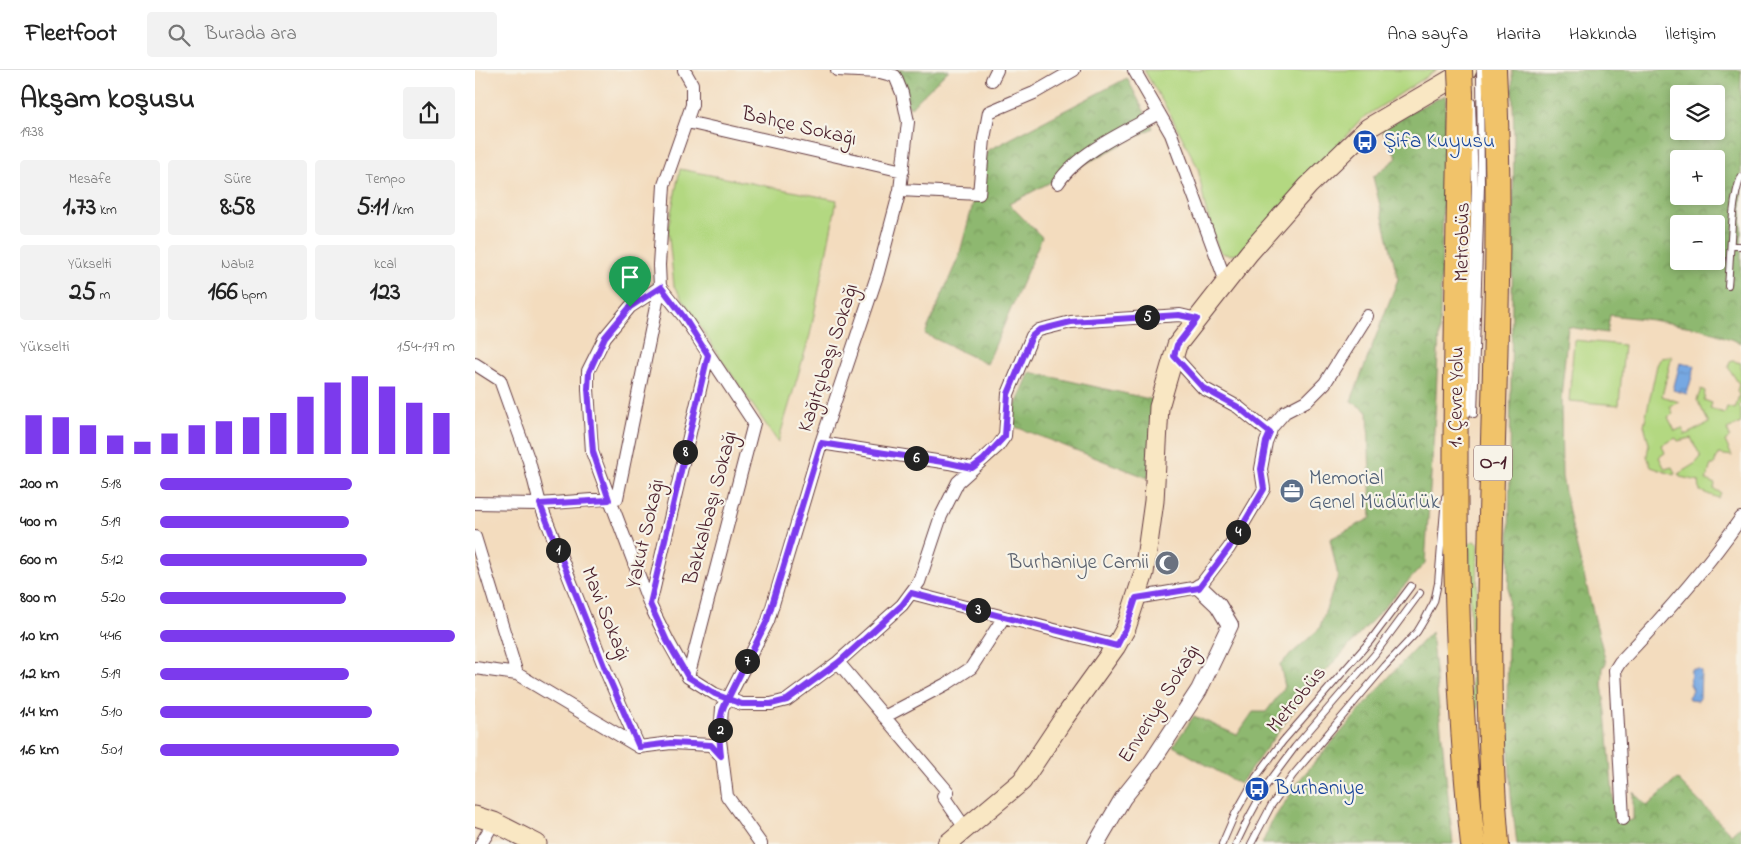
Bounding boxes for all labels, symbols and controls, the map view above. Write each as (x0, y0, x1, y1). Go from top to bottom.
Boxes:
search box (147, 12, 497, 57)
text: Fleetfoot (25, 17, 117, 52)
icon: search (165, 21, 193, 49)
text: Burada ara (205, 21, 297, 48)
text: Ana sayfa (1387, 22, 1468, 48)
text: Harita (1496, 22, 1541, 48)
text: Hakkında (1569, 22, 1637, 48)
text: İletişim (1665, 22, 1716, 48)
text: Akşam koşusu (20, 80, 195, 121)
map controls (1670, 85, 1725, 270)
button: layers (1670, 85, 1725, 140)
button: share (403, 87, 455, 139)
street label: Bahçe Sokağı (737, 99, 859, 157)
text: 19:38 (20, 120, 44, 144)
place label: Şifa Kuyusu (1383, 127, 1495, 159)
bus stop icon: Şifa Kuyusu (1352, 129, 1378, 155)
button: + (1670, 150, 1725, 205)
text: Mesafe (69, 169, 111, 190)
text: Süre (224, 169, 251, 190)
text: Tempo (365, 169, 405, 190)
text: 1.73 (63, 190, 96, 226)
text: 8:58 (220, 190, 255, 226)
text: 5:11 (357, 190, 389, 226)
text: km (96, 200, 117, 221)
text: /km (389, 200, 414, 221)
street label: Metrobüs (1447, 202, 1479, 282)
button: − (1670, 215, 1725, 270)
text: Yükselti (68, 254, 112, 275)
text: Nabız (221, 254, 254, 275)
text: kcal (374, 254, 396, 275)
pin (609, 256, 651, 307)
icon: arrive (616, 263, 644, 291)
text: 25 (69, 275, 96, 311)
text: 166 (208, 275, 238, 311)
text: 123 (370, 275, 401, 311)
street label: Kağıtçıbaşı Sokağı (791, 280, 869, 437)
text: m (96, 285, 110, 306)
text: bpm (238, 285, 267, 306)
pin: 5 (1135, 304, 1159, 330)
text: 5 (1143, 307, 1152, 328)
text: Yükselti (20, 335, 70, 359)
text: 154–179 m (397, 335, 455, 359)
street label: 1. Çevre Yolu (1441, 346, 1473, 448)
street label: Bakkalbaşı Sokağı (676, 428, 748, 590)
pin: 8 (673, 440, 697, 464)
text: 8 (683, 442, 688, 463)
pin: 6 (903, 446, 929, 470)
road number: O-1 (1474, 446, 1512, 480)
text: 6 (913, 448, 920, 469)
place label: Memorial Genel Müdürlük (1309, 464, 1441, 518)
text: 200 m (20, 472, 58, 496)
text: 5:18 (100, 472, 122, 496)
street label: Yakut Sokağı (619, 476, 675, 592)
office icon: Memorial Genel Müdürlük (1279, 478, 1305, 504)
text: 400 m (20, 510, 57, 534)
text: 5:19 (100, 510, 120, 534)
pin: 4 (1225, 520, 1251, 544)
text: 4 (1236, 522, 1241, 543)
pin: 1 (545, 538, 571, 562)
text: 1 (556, 540, 561, 561)
text: 600 m (20, 548, 57, 572)
text: 5:12 (100, 548, 124, 572)
place label: Burhaniye Camii (1007, 548, 1149, 580)
mosque icon: Burhaniye Camii (1154, 550, 1180, 576)
street label: Mavi Sokağı (571, 563, 637, 666)
text: 800 m (20, 586, 56, 610)
text: 5:20 (100, 586, 125, 610)
pin: 3 (965, 598, 991, 622)
text: 3 (976, 600, 981, 621)
text: 1.0 km (20, 624, 59, 648)
text: 4:46 (100, 624, 122, 648)
street label: Enveriye Sokağı (1111, 639, 1210, 770)
pin: 7 (735, 648, 759, 674)
text: 7 (745, 651, 750, 672)
street label: Metrobüs (1260, 660, 1334, 740)
text: 1.2 km (20, 662, 60, 686)
text: 5:19 (100, 662, 120, 686)
text: 1.4 km (20, 700, 58, 724)
text: 5:10 (100, 700, 123, 724)
pin: 2 (707, 718, 733, 742)
text: 2 (717, 720, 724, 741)
text: 1.6 km (20, 738, 59, 762)
text: 5:01 (100, 738, 123, 762)
place label: Burhaniye (1274, 774, 1365, 806)
bus stop icon: Burhaniye (1244, 776, 1270, 802)

